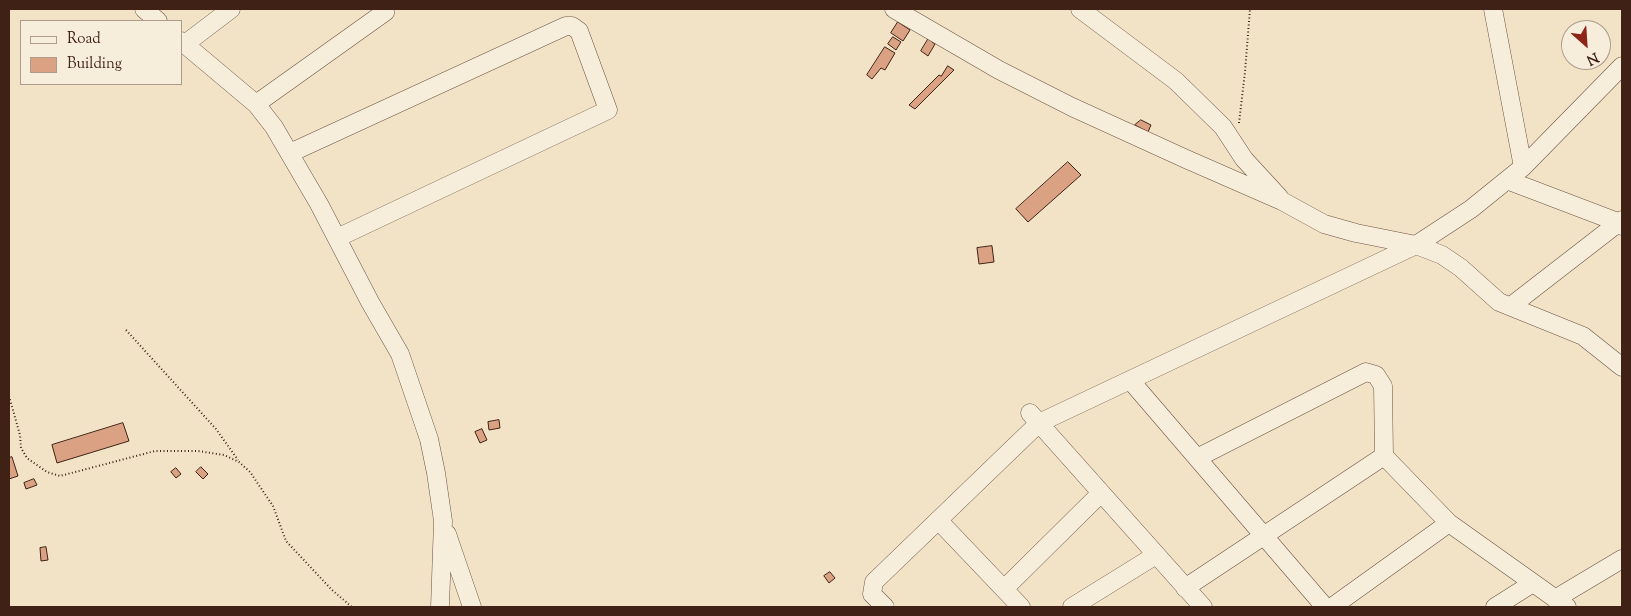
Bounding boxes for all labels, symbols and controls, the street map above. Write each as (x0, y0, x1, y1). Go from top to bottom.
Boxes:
legend (20, 20, 182, 85)
north arrow (1561, 20, 1611, 70)
text: Road (67, 29, 101, 50)
text: N (1583, 46, 1602, 69)
text: Building (67, 54, 122, 75)

